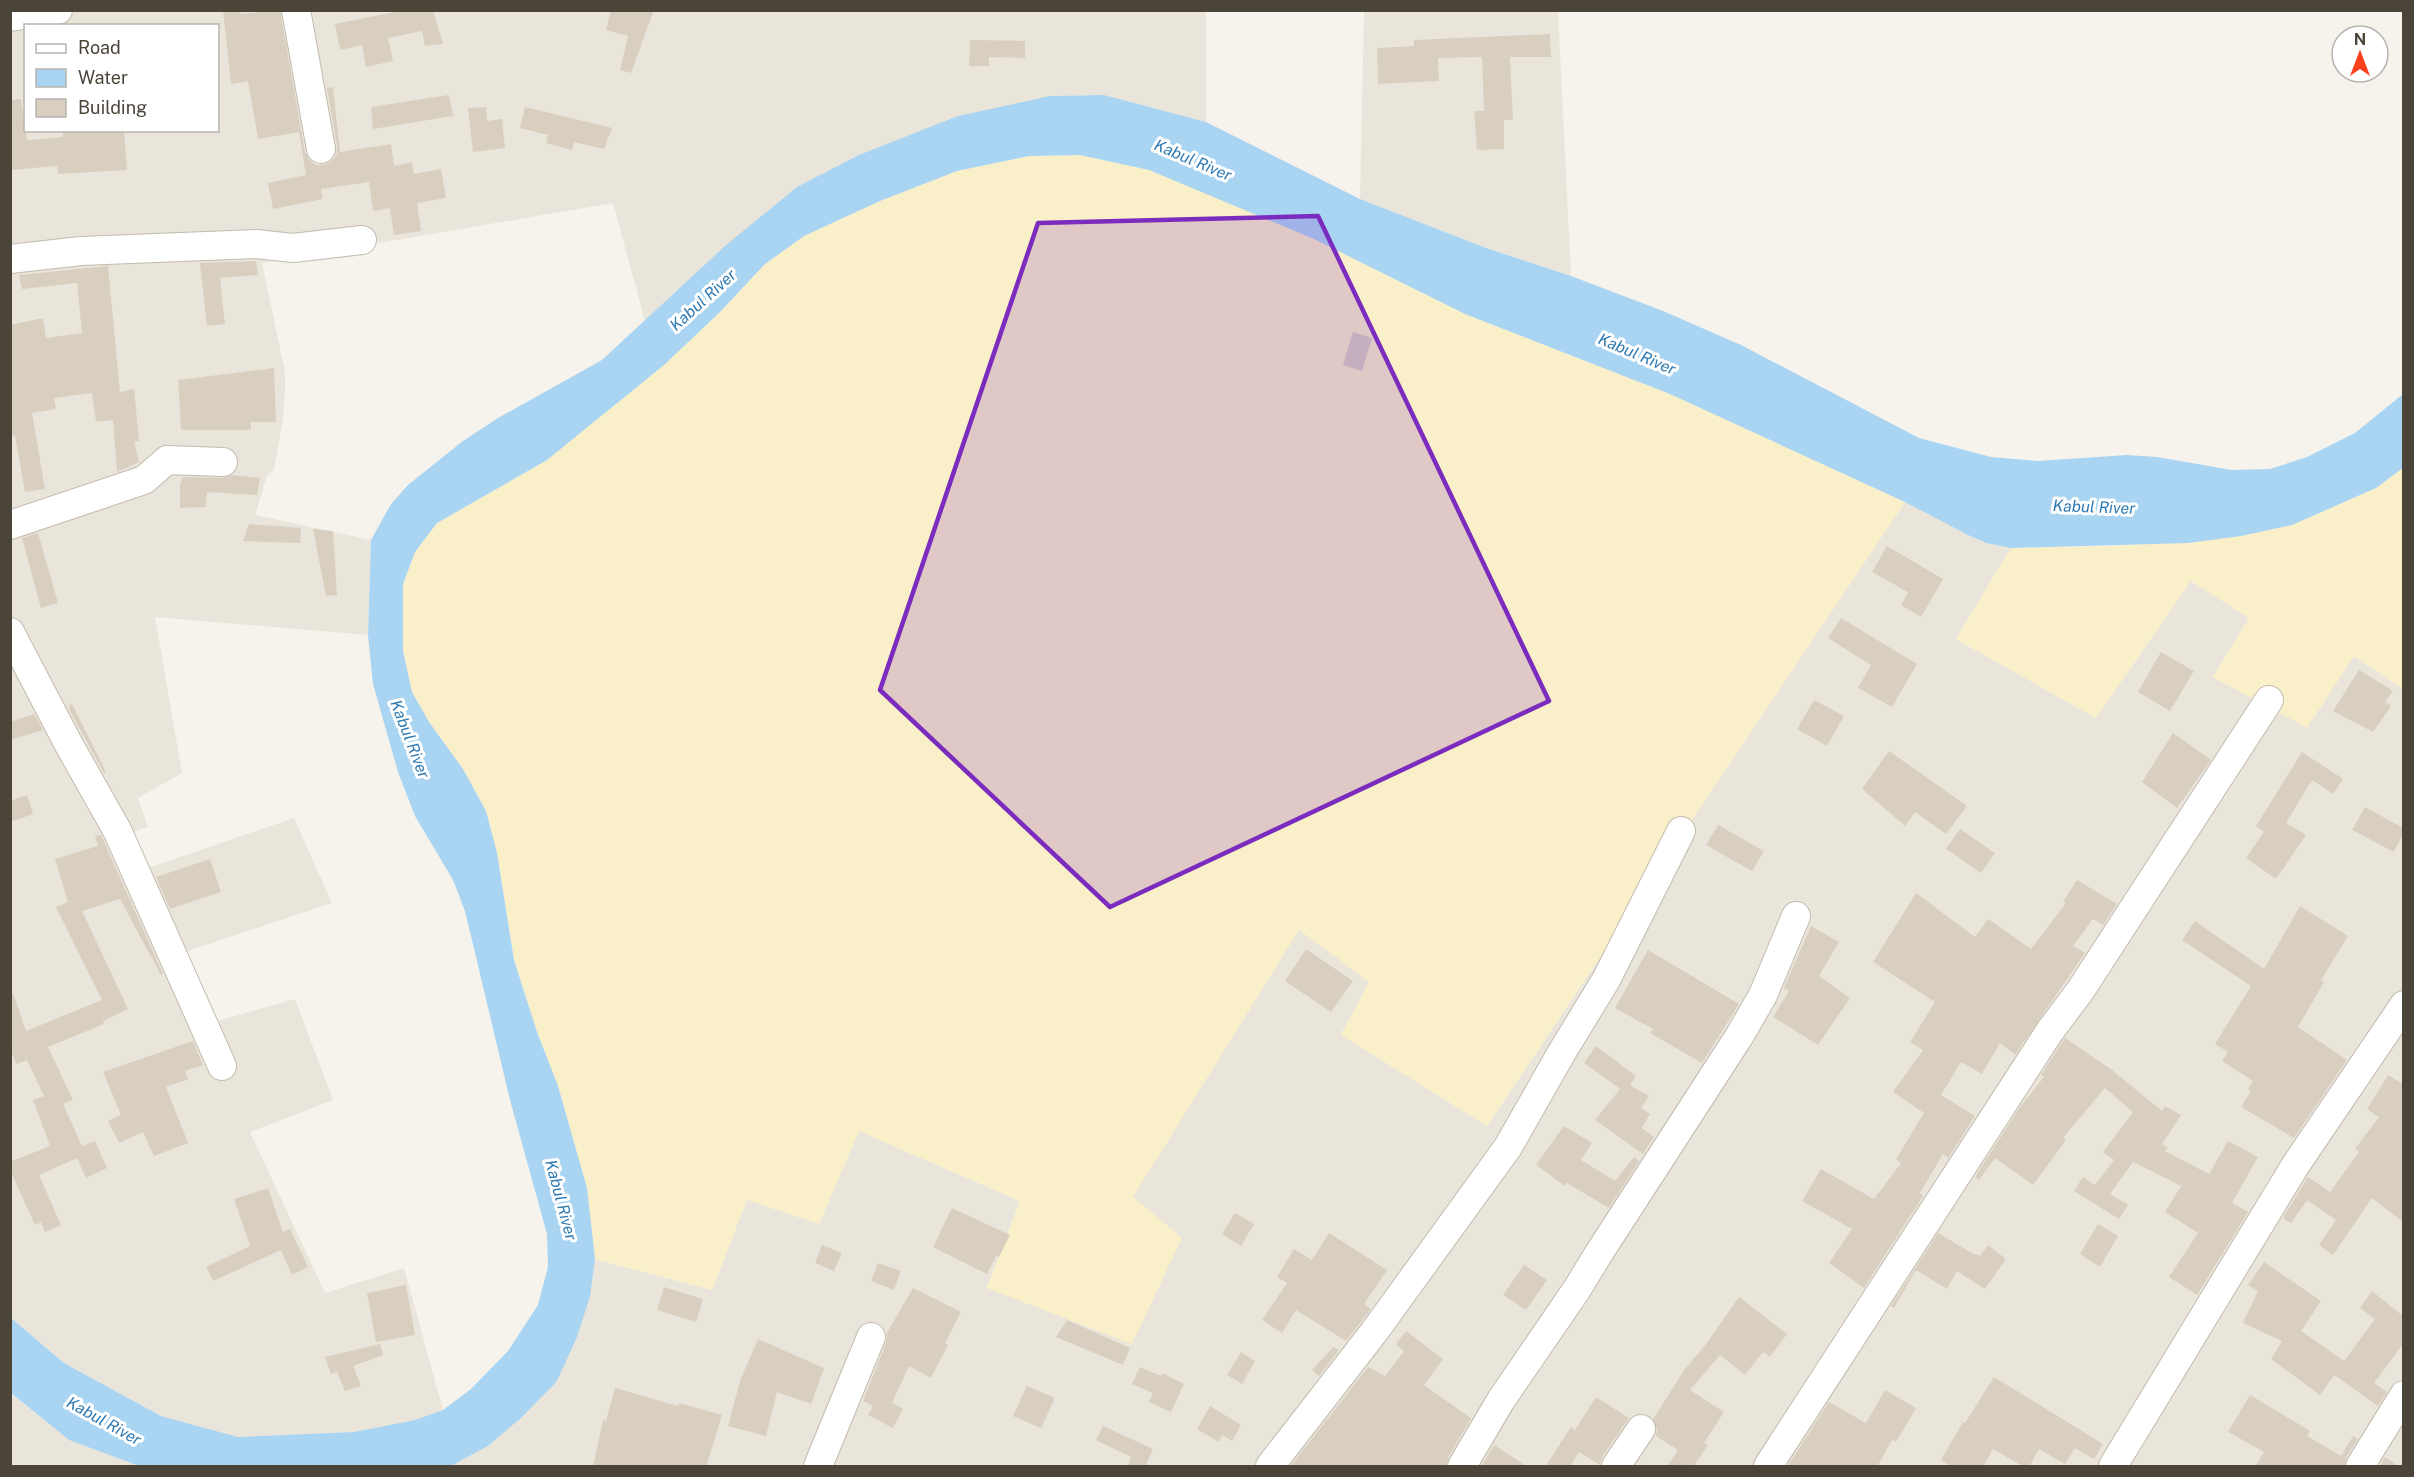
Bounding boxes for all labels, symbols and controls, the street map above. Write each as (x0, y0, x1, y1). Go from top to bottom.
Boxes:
legend (24, 24, 219, 132)
north arrow (2330, 24, 2390, 84)
text: N (2354, 30, 2366, 49)
text: Road (78, 37, 121, 58)
text: Water (78, 67, 128, 88)
text: Building (78, 97, 147, 118)
water label: Kabul River (1151, 135, 1236, 185)
water label: Kabul River (666, 265, 741, 335)
water label: Kabul River (1595, 329, 1680, 379)
water label: Kabul River (2052, 496, 2136, 518)
water label: Kabul River (386, 697, 434, 782)
water label: Kabul River (541, 1158, 581, 1243)
water label: Kabul River (63, 1393, 145, 1450)

